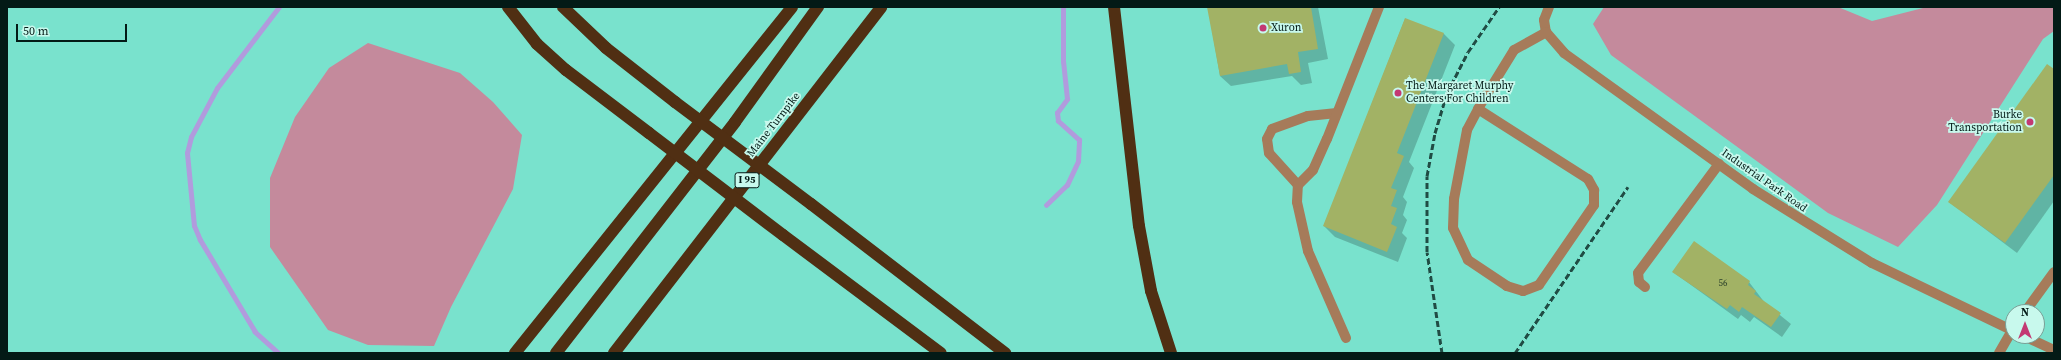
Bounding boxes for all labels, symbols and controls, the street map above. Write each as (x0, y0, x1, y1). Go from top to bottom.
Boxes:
scale bar (18, 16, 129, 42)
place label: Xuron (1271, 21, 1301, 35)
text: 50 m (23, 23, 49, 39)
marker: Xuron (1258, 23, 1268, 33)
place label: The Margaret Murphy Centers For Children (1406, 80, 1514, 106)
marker: The Margaret Murphy Centers For Children (1393, 88, 1403, 98)
street label: Maine Turnpike (745, 90, 803, 160)
place label: Burke Transportation (1948, 109, 2022, 135)
marker: Burke Transportation (2025, 117, 2035, 127)
street label: Industrial Park Road (1719, 147, 1809, 215)
road number: I 95 (734, 172, 760, 188)
house number: 56 (1719, 278, 1727, 288)
north arrow (2005, 304, 2045, 344)
text: N (2021, 305, 2029, 320)

